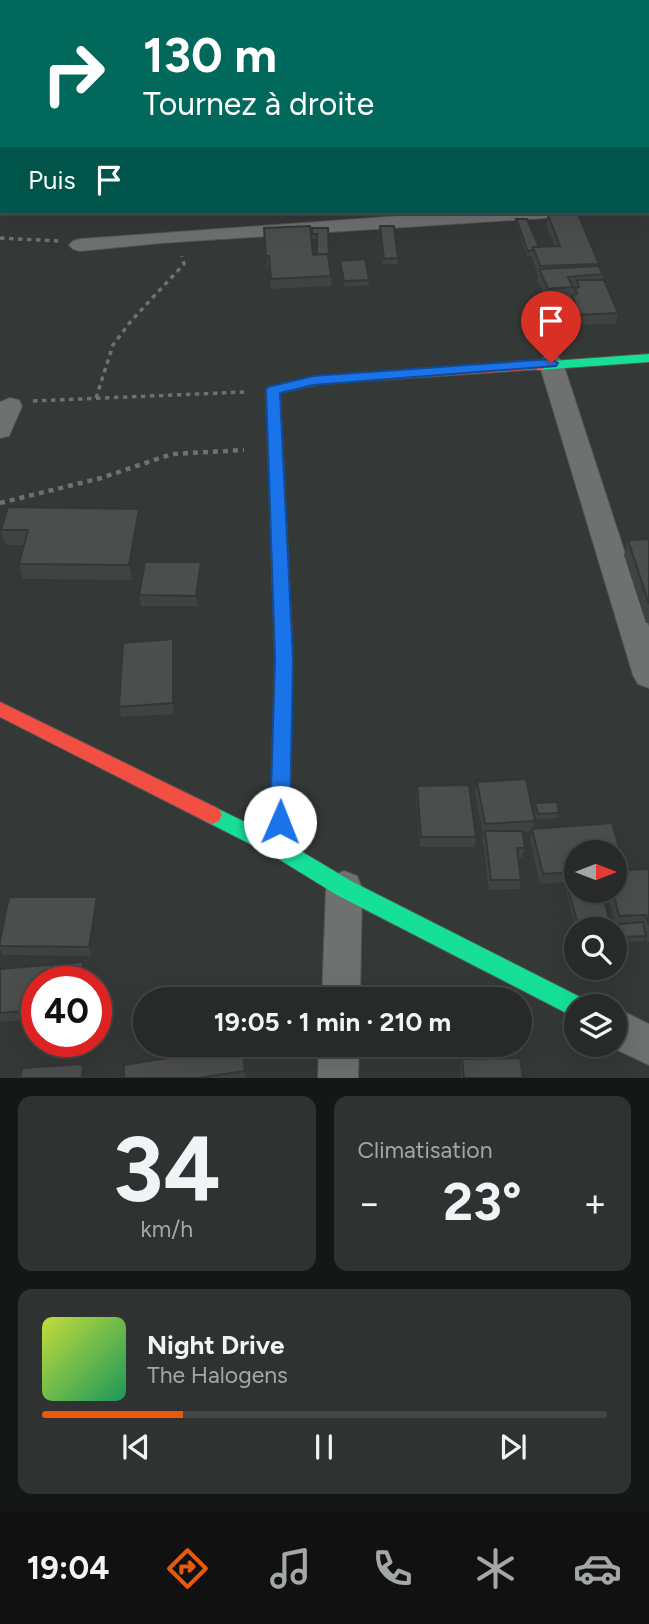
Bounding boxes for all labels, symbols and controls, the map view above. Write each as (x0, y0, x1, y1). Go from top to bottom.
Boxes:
text: 130 m (143, 25, 277, 84)
icon: right (28, 28, 119, 119)
text: Tournez à droite (143, 85, 374, 123)
icon: arrive (90, 161, 128, 199)
text: Puis (28, 164, 76, 196)
pin (521, 291, 581, 363)
icon: arrive (532, 302, 570, 340)
position arrow (243, 785, 317, 859)
north arrow (564, 840, 626, 903)
map controls (564, 840, 627, 1057)
button: search (564, 917, 627, 980)
speed limit sign: 40 (21, 966, 112, 1057)
button: layers (564, 994, 627, 1057)
text: 19:05 · 1 min · 210 m (214, 1006, 451, 1038)
text: 34 (113, 1115, 221, 1224)
text: Climatisation (358, 1136, 492, 1164)
text: 23° (443, 1171, 522, 1233)
text: − (358, 1180, 381, 1226)
text: + (583, 1180, 607, 1226)
text: km/h (140, 1215, 193, 1243)
text: Night Drive (147, 1329, 284, 1361)
text: The Halogens (147, 1361, 288, 1389)
icon: previous (117, 1428, 155, 1466)
icon: pause (305, 1428, 343, 1466)
icon: next (494, 1428, 532, 1466)
icon: directions (163, 1544, 212, 1593)
icon: music (266, 1544, 315, 1593)
icon: phone (368, 1544, 417, 1593)
icon: climate (471, 1544, 520, 1593)
icon: car (573, 1544, 622, 1593)
text: 19:04 (27, 1549, 109, 1587)

